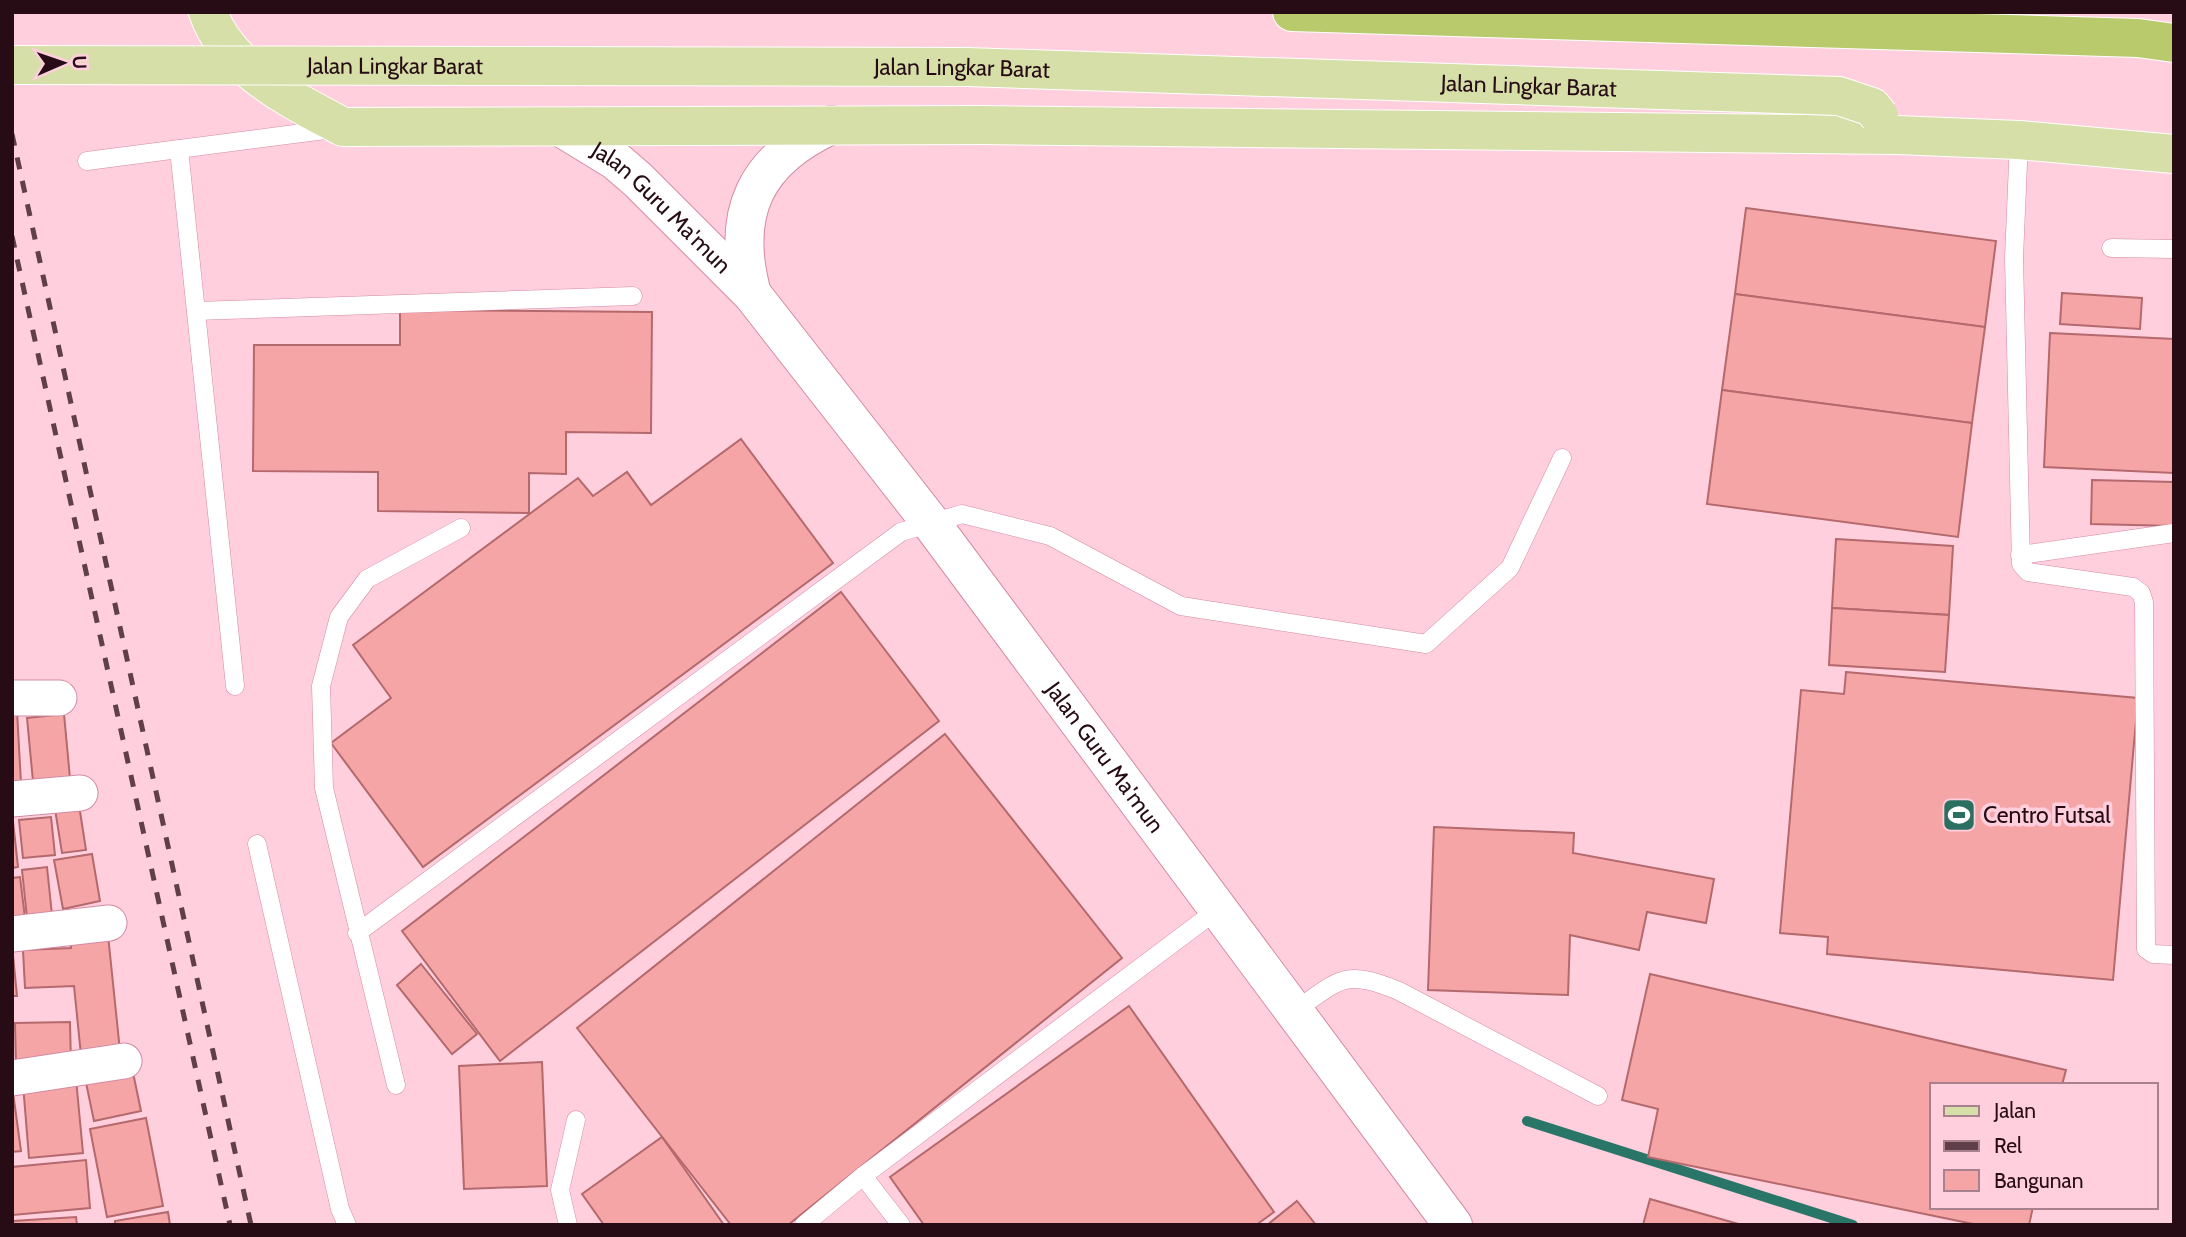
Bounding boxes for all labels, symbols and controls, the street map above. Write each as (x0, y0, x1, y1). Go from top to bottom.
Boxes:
north arrow (28, 28, 98, 98)
street label: Jalan Lingkar Barat (306, 52, 483, 80)
street label: Jalan Lingkar Barat (873, 53, 1051, 84)
text: U (68, 55, 91, 70)
street label: Jalan Lingkar Barat (1439, 69, 1617, 103)
street label: Jalan Guru Ma'mun (586, 135, 737, 279)
street label: Jalan Guru Ma'mun (1039, 675, 1170, 838)
sports icon: Centro Futsal (1940, 796, 1978, 834)
place label: Centro Futsal (1983, 801, 2111, 829)
legend (1930, 1083, 2158, 1209)
text: Jalan (1993, 1098, 2036, 1123)
text: Rel (1994, 1133, 2022, 1158)
text: Bangunan (1994, 1168, 2083, 1193)

